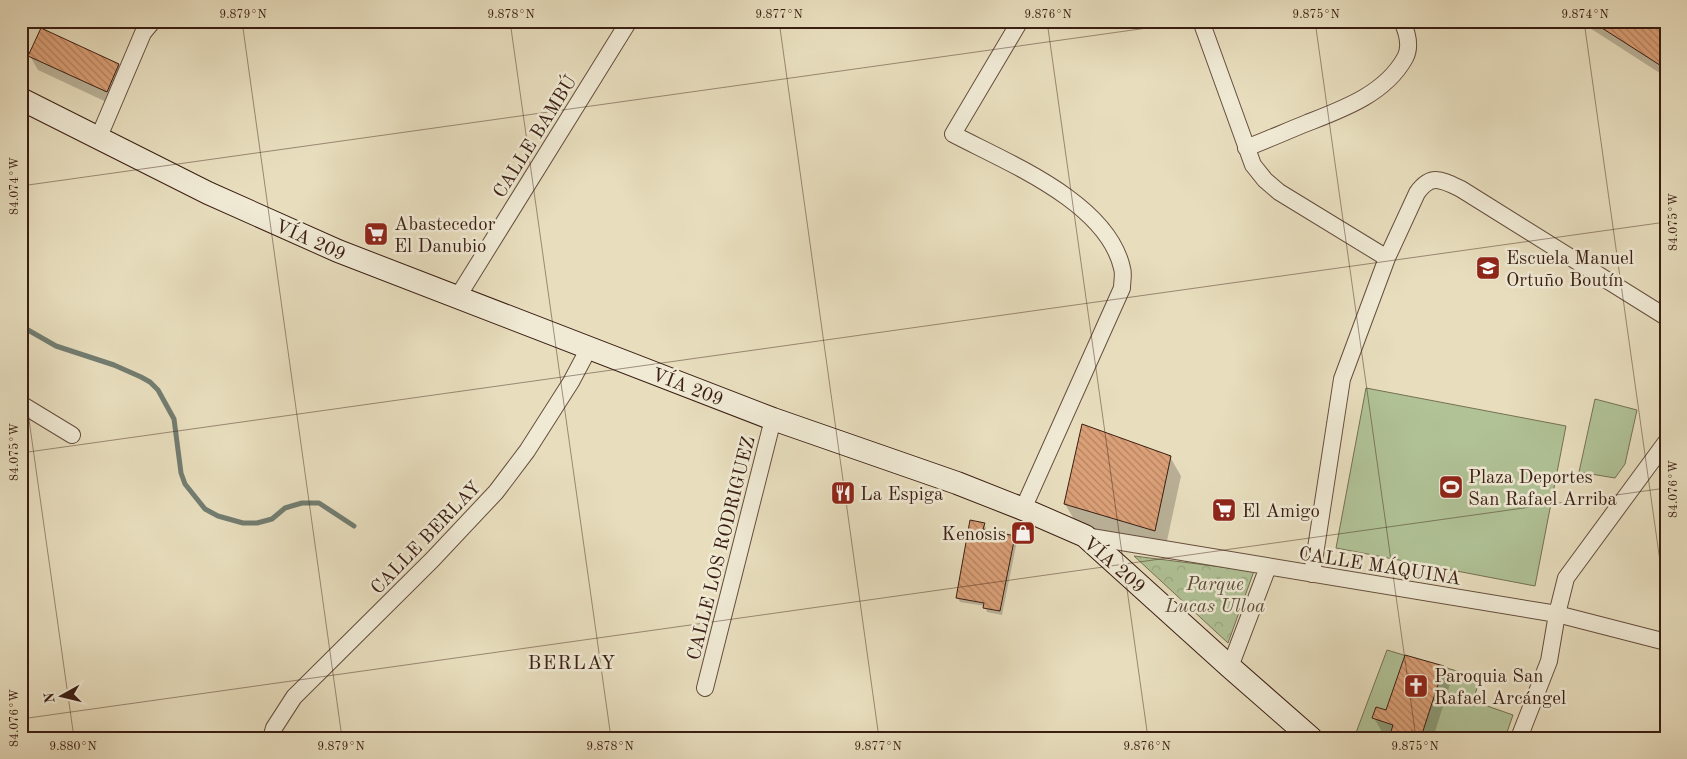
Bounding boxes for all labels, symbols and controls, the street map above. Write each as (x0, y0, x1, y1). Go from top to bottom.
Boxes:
text: 9.875°N (1292, 8, 1340, 21)
text: 9.879°N (219, 9, 267, 21)
text: 9.878°N (487, 9, 535, 21)
text: 9.877°N (755, 9, 803, 21)
text: 9.876°N (1024, 9, 1072, 21)
text: 9.874°N (1561, 9, 1609, 21)
street label: CALLE BAMBÚ (487, 70, 581, 202)
text: 84.074°W (9, 157, 21, 215)
text: 84.075°W (1667, 193, 1680, 251)
street label: VÍA 209 (272, 214, 350, 265)
place label: Abastecedor El Danubio (394, 216, 496, 257)
supermarket icon: Abastecedor El Danubio (363, 221, 389, 247)
place label: Escuela Manuel Ortuño Boutín (1506, 250, 1634, 291)
school or university icon: Escuela Manuel Ortuño Boutín (1475, 255, 1501, 281)
street label: VÍA 209 (649, 362, 727, 411)
text: 84.075°W (8, 423, 21, 481)
street label: CALLE LOS RODRIGUEZ (685, 435, 759, 663)
text: 84.076°W (1668, 460, 1680, 518)
place label: Plaza Deportes San Rafael Arriba (1468, 469, 1618, 510)
sports icon: Plaza Deportes San Rafael Arriba (1438, 474, 1464, 500)
street label: CALLE BERLAY (368, 479, 485, 599)
restaurant icon: La Espiga (830, 480, 856, 506)
place label: La Espiga (860, 486, 944, 505)
supermarket icon: El Amigo (1211, 497, 1237, 523)
place label: El Amigo (1242, 503, 1320, 522)
shop icon: Kenosis (1010, 520, 1036, 546)
place label: Kenosis (942, 526, 1006, 545)
street label: VÍA 209 (1079, 531, 1151, 598)
street label: CALLE MÁQUINA (1297, 541, 1463, 590)
park label: Parque Lucas Ulloa (1164, 576, 1265, 617)
district label: BERLAY (528, 654, 616, 674)
place label: Paroquia San Rafael Arcángel (1434, 668, 1566, 709)
north arrow (38, 672, 88, 722)
church icon: Paroquia San Rafael Arcángel (1403, 673, 1429, 699)
text: 84.076°W (9, 689, 21, 747)
text: N (42, 691, 58, 704)
text: 9.875°N (1391, 740, 1439, 753)
text: 9.880°N (49, 741, 97, 753)
text: 9.879°N (317, 741, 365, 753)
text: 9.878°N (586, 741, 634, 753)
text: 9.877°N (854, 741, 902, 753)
text: 9.876°N (1123, 741, 1171, 753)

